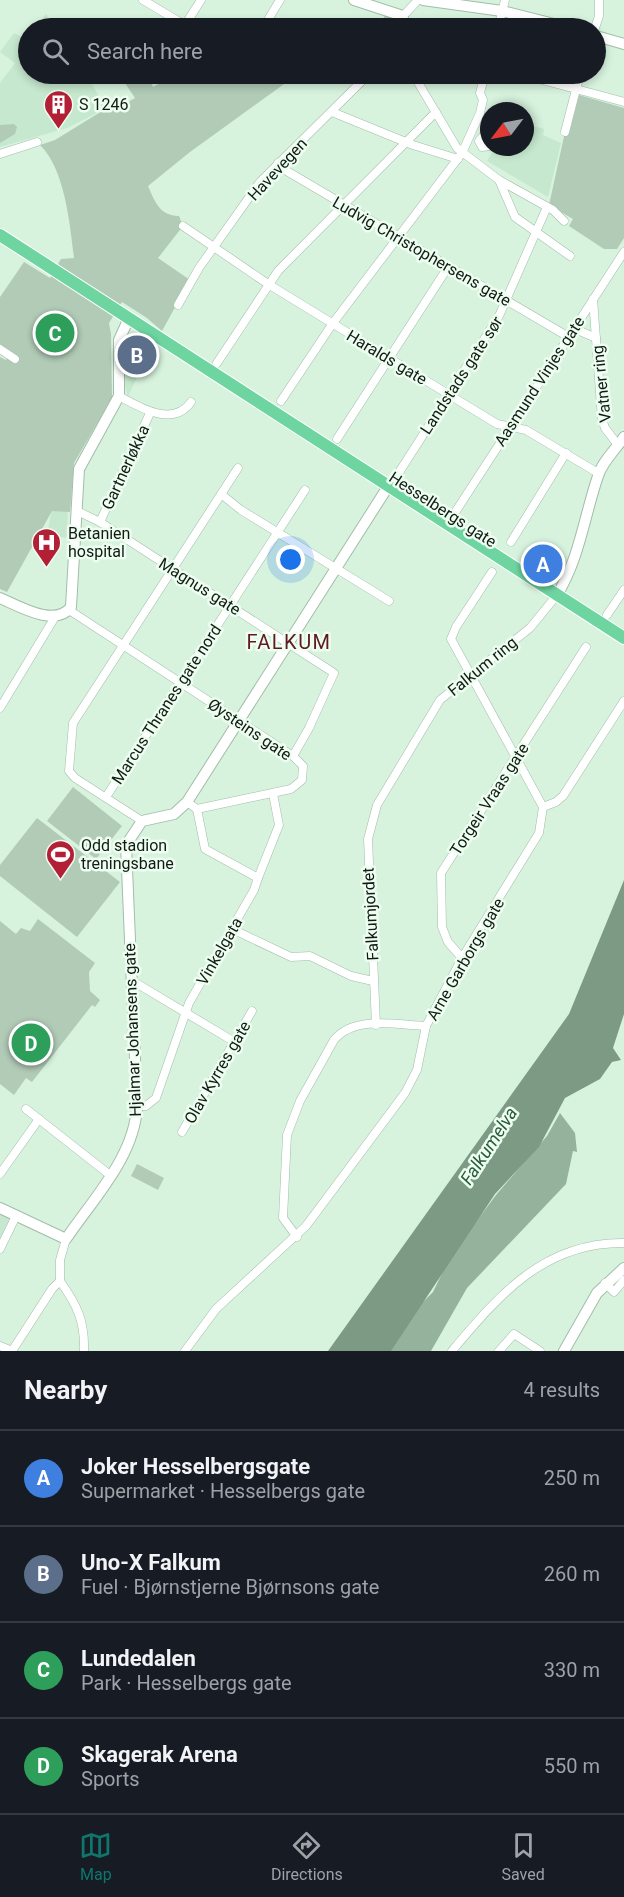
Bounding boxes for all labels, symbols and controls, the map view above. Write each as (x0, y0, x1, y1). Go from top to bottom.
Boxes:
search box (18, 18, 606, 84)
icon: search (39, 35, 72, 68)
text: Search here (87, 39, 203, 64)
building icon: S 1246 (42, 88, 74, 130)
place label: S 1246 (79, 95, 128, 114)
north arrow (480, 102, 534, 156)
street label: Havevegen (244, 134, 311, 205)
street label: Ludvig Christophersens gate (329, 193, 514, 310)
pin: C (36, 310, 74, 356)
street label: Landstads gate sør (416, 312, 507, 438)
street label: Aasmund Vinjes gate (490, 313, 588, 450)
street label: Haralds gate (343, 326, 430, 389)
pin: B (118, 332, 156, 378)
street label: Vatner ring (588, 344, 615, 424)
street label: Gartnerløkka (98, 422, 153, 513)
street label: Hesselbergs gate (385, 468, 500, 551)
place label: Betanien hospital (68, 524, 130, 561)
hospital icon: Betanien hospital (31, 526, 63, 568)
pin: A (524, 542, 562, 586)
your location (276, 545, 305, 574)
street label: Magnus gate (155, 554, 244, 619)
street label: Marcus Thranes gate nord (108, 621, 225, 788)
district label: FALKUM (246, 630, 332, 654)
street label: Falkum ring (444, 633, 521, 700)
street label: Øysteins gate (204, 694, 295, 764)
street label: Torgeir Vraas gate (446, 740, 533, 859)
place label: Odd stadion treningsbane (81, 836, 174, 873)
sports icon: Odd stadion treningsbane (44, 838, 76, 880)
street label: Falkumjordet (359, 867, 382, 961)
street label: Arne Garborgs gate (423, 895, 508, 1024)
street label: Vinkelgata (192, 914, 246, 988)
street label: Hjalmar Johansens gate (120, 943, 145, 1117)
street label: Olav Kyrres gate (180, 1018, 254, 1127)
pin: D (12, 1020, 51, 1066)
water label: Falkumelva (456, 1103, 521, 1188)
text: Nearby (24, 1375, 107, 1405)
text: 4 results (524, 1378, 600, 1402)
text: Joker Hesselbergsgate (81, 1454, 310, 1479)
text: A (37, 1466, 50, 1490)
text: 250 m (544, 1466, 600, 1490)
text: Supermarket · Hesselbergs gate (81, 1479, 365, 1503)
text: Uno-X Falkum (81, 1550, 221, 1575)
text: B (37, 1562, 50, 1586)
text: 260 m (544, 1562, 600, 1586)
text: Fuel · Bjørnstjerne Bjørnsons gate (81, 1575, 379, 1599)
text: Lundedalen (81, 1646, 196, 1671)
text: C (37, 1658, 50, 1682)
text: 330 m (544, 1658, 600, 1682)
text: Park · Hesselbergs gate (81, 1671, 292, 1695)
text: Skagerak Arena (81, 1742, 238, 1767)
text: D (37, 1754, 50, 1778)
text: 550 m (544, 1754, 600, 1778)
text: Sports (81, 1767, 140, 1791)
tab: Map (79, 1829, 112, 1884)
tab: Directions (271, 1829, 343, 1884)
tab: Saved (501, 1829, 545, 1884)

